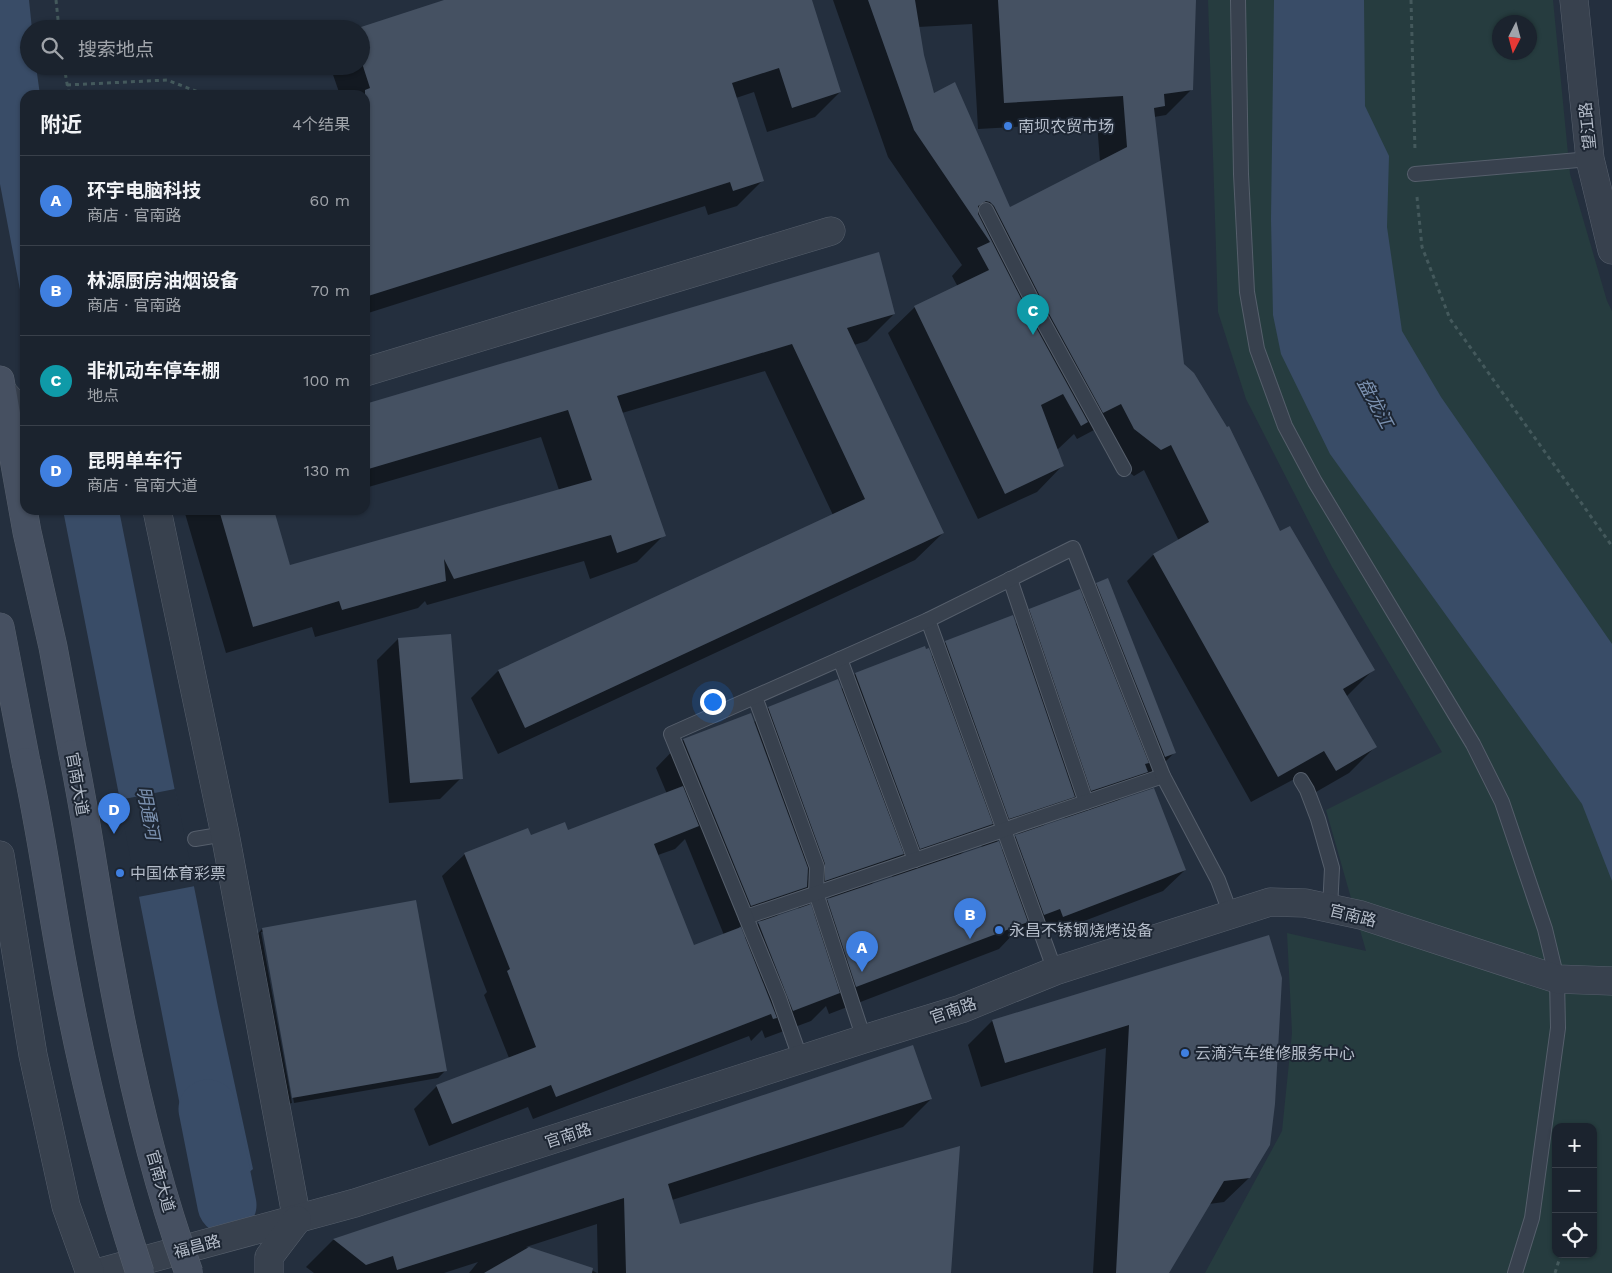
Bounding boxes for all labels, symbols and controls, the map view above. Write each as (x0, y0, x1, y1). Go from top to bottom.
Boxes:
north arrow (1492, 15, 1537, 60)
search box (20, 20, 370, 75)
icon: search (38, 34, 66, 62)
text: 搜索地点 (78, 38, 154, 61)
street label: 望江路 (1576, 101, 1599, 151)
text: 附近 (40, 112, 82, 137)
text: 4个结果 (292, 115, 350, 134)
place label: 南坝农贸市场 (1018, 117, 1114, 136)
marker: 南坝农贸市场 (1002, 120, 1014, 132)
text: 环宇电脑科技 (87, 179, 201, 202)
text: A (51, 191, 61, 210)
text: 60 m (310, 191, 350, 210)
text: 商店 · 官南路 (87, 206, 182, 225)
text: 林源厨房油烟设备 (87, 269, 239, 292)
text: B (51, 281, 61, 300)
text: 70 m (311, 281, 350, 300)
pin: C (1017, 294, 1049, 335)
text: 商店 · 官南路 (87, 296, 182, 315)
text: 非机动车停车棚 (87, 359, 220, 382)
text: C (51, 371, 61, 390)
text: 100 m (303, 371, 350, 390)
water label: 盘龙江 (1353, 374, 1398, 433)
text: 地点 (87, 386, 119, 405)
text: 昆明单车行 (87, 449, 182, 472)
text: D (50, 461, 62, 480)
text: 130 m (304, 461, 350, 480)
text: 商店 · 官南大道 (87, 476, 198, 495)
your location (700, 689, 726, 715)
street label: 官南大道 (63, 751, 92, 817)
water label: 明通河 (133, 784, 165, 844)
pin: D (98, 793, 130, 834)
place label: 中国体育彩票 (130, 864, 226, 883)
marker: 中国体育彩票 (114, 867, 126, 879)
pin: B (954, 898, 986, 939)
street label: 官南路 (1327, 900, 1378, 931)
place label: 永昌不锈钢烧烤设备 (1009, 921, 1153, 940)
marker: 永昌不锈钢烧烤设备 (993, 924, 1005, 936)
pin: A (846, 931, 878, 972)
street label: 官南路 (927, 994, 979, 1027)
place label: 云滴汽车维修服务中心 (1195, 1044, 1355, 1063)
marker: 云滴汽车维修服务中心 (1179, 1047, 1191, 1059)
street label: 官南路 (542, 1119, 594, 1152)
map controls (1552, 1123, 1597, 1258)
button: + (1552, 1123, 1597, 1168)
street label: 官南大道 (143, 1148, 178, 1215)
button: − (1552, 1168, 1597, 1213)
button: locate (1552, 1213, 1597, 1258)
street label: 福昌路 (171, 1231, 223, 1262)

